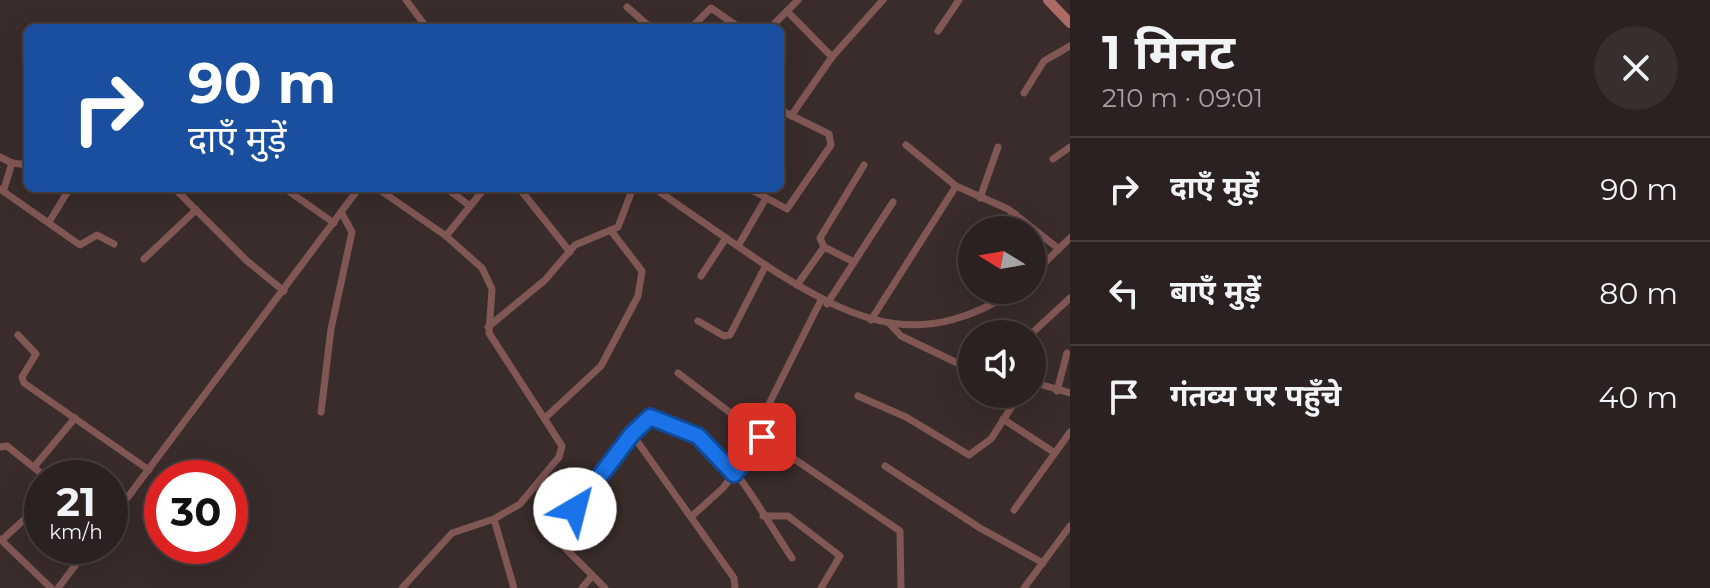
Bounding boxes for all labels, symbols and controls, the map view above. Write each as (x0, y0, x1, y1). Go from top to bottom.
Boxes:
text: 1 मिनट (1102, 23, 1235, 81)
button: close (1594, 26, 1678, 110)
text: 90 m (188, 49, 336, 117)
icon: right (56, 56, 160, 160)
text: 210 m · 09:01 (1102, 82, 1263, 114)
text: दाएँ मुड़ें (188, 117, 287, 161)
icon: right (1102, 167, 1146, 211)
text: दाएँ मुड़ें (1170, 169, 1259, 206)
text: 90 m (1600, 171, 1678, 208)
north arrow (958, 216, 1046, 304)
map controls (958, 216, 1046, 408)
icon: left (1102, 271, 1146, 315)
text: बाएँ मुड़ें (1170, 273, 1261, 310)
text: 80 m (1599, 275, 1678, 312)
button: sound (958, 320, 1046, 408)
icon: arrive (1102, 375, 1146, 419)
text: गंतव्य पर पहुँचे (1170, 377, 1341, 414)
text: 40 m (1599, 379, 1678, 416)
pin (728, 403, 796, 471)
icon: arrive (740, 415, 784, 459)
speed limit sign: 30 (144, 460, 248, 564)
position arrow (533, 467, 617, 551)
text: 21 (56, 477, 96, 526)
text: km/h (49, 520, 103, 544)

